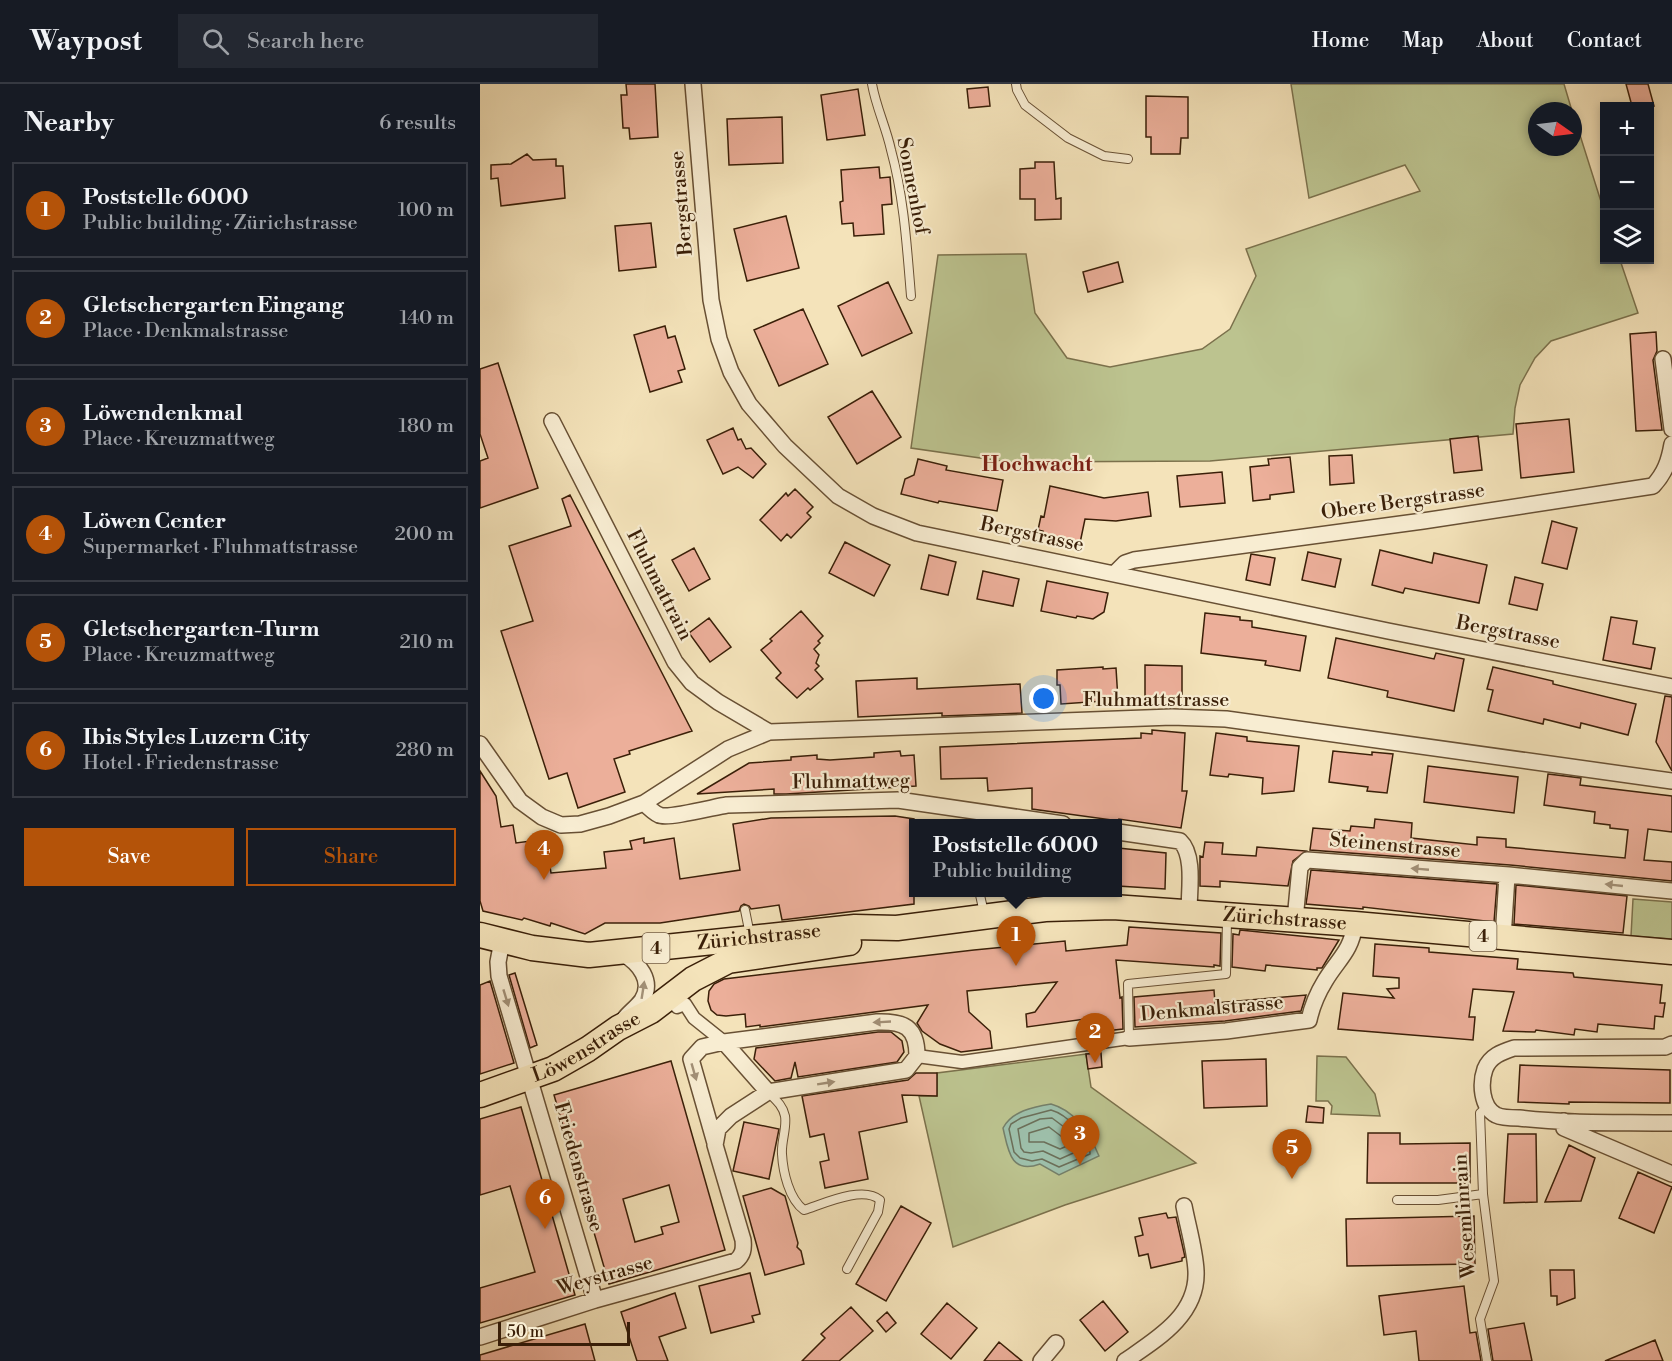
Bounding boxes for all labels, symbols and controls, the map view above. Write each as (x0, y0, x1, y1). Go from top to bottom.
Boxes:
search box (178, 14, 598, 68)
text: Waypost (30, 24, 142, 59)
icon: search (199, 25, 232, 58)
text: Search here (247, 28, 364, 55)
text: Home (1312, 28, 1369, 54)
text: Map (1402, 28, 1444, 54)
text: About (1477, 28, 1534, 54)
text: Contact (1567, 28, 1642, 54)
north arrow (1528, 102, 1582, 156)
map controls (1600, 102, 1654, 264)
button: + (1600, 102, 1654, 156)
text: Nearby (24, 107, 114, 139)
text: 6 results (379, 111, 456, 136)
street label: Sonnenhof (890, 135, 934, 238)
street label: Bergstrasse (665, 149, 699, 258)
button: − (1600, 156, 1654, 210)
text: Poststelle 6000 (83, 184, 249, 211)
text: 1 (41, 198, 50, 223)
text: 100 m (398, 198, 454, 223)
button: layers (1600, 210, 1654, 264)
text: Public building · Zürichstrasse (83, 211, 358, 236)
text: Gletschergarten Eingang (83, 292, 344, 319)
text: 2 (39, 306, 52, 331)
text: 140 m (399, 306, 454, 331)
text: Place · Denkmalstrasse (83, 319, 288, 344)
text: Löwendenkmal (83, 400, 243, 427)
text: 3 (39, 414, 52, 439)
text: 180 m (399, 414, 454, 439)
text: Place · Kreuzmattweg (83, 427, 275, 452)
district label: Hochwacht (982, 452, 1093, 478)
street label: Obere Bergstrasse (1319, 478, 1487, 526)
text: Löwen Center (83, 508, 226, 535)
street label: Bergstrasse (977, 512, 1086, 558)
text: 4 (39, 522, 52, 547)
text: 200 m (394, 522, 454, 547)
street label: Fluhmattrain (620, 525, 698, 645)
text: Supermarket · Fluhmattstrasse (83, 535, 358, 560)
street label: Bergstrasse (1453, 610, 1562, 655)
text: Gletschergarten-Turm (83, 616, 320, 643)
text: 5 (39, 630, 52, 655)
text: 210 m (399, 630, 454, 655)
text: Place · Kreuzmattweg (83, 643, 275, 668)
your location (1029, 684, 1058, 713)
street label: Fluhmattstrasse (1083, 688, 1229, 713)
text: Ibis Styles Luzern City (83, 724, 310, 751)
text: 6 (39, 738, 52, 763)
text: 280 m (395, 738, 454, 763)
text: Hotel · Friedenstrasse (83, 751, 279, 776)
street label: Fluhmattweg (792, 768, 911, 796)
popup (909, 819, 1122, 897)
button: Save (24, 828, 234, 886)
button: Share (246, 828, 456, 886)
street label: Steinenstrasse (1328, 828, 1462, 864)
pin: 4 (524, 830, 564, 880)
text: Poststelle 6000 (933, 832, 1098, 859)
text: Public building (933, 859, 1072, 884)
one-way arrow (1410, 864, 1429, 874)
one-way arrow (1604, 880, 1623, 890)
street label: Zürichstrasse (1222, 902, 1348, 936)
pin: 1 (996, 916, 1036, 966)
street label: Zürichstrasse (696, 918, 822, 956)
road number: 4 (1470, 921, 1496, 951)
road number: 4 (642, 933, 670, 963)
one-way arrow (639, 980, 648, 999)
one-way arrow (502, 989, 511, 1007)
street label: Denkmalstrasse (1139, 990, 1285, 1028)
street label: Löwenstrasse (528, 1006, 645, 1088)
pin: 2 (1076, 1014, 1114, 1063)
one-way arrow (872, 1018, 891, 1027)
one-way arrow (690, 1063, 699, 1081)
one-way arrow (816, 1078, 835, 1087)
street label: Friedenstrasse (547, 1099, 609, 1235)
pin: 3 (1060, 1116, 1100, 1165)
pin: 5 (1272, 1130, 1312, 1179)
street label: Wesemlinrain (1448, 1153, 1482, 1280)
pin: 6 (526, 1180, 564, 1229)
street label: Weystrasse (553, 1250, 656, 1302)
scale bar (498, 1319, 630, 1346)
text: 50 m (507, 1322, 544, 1342)

